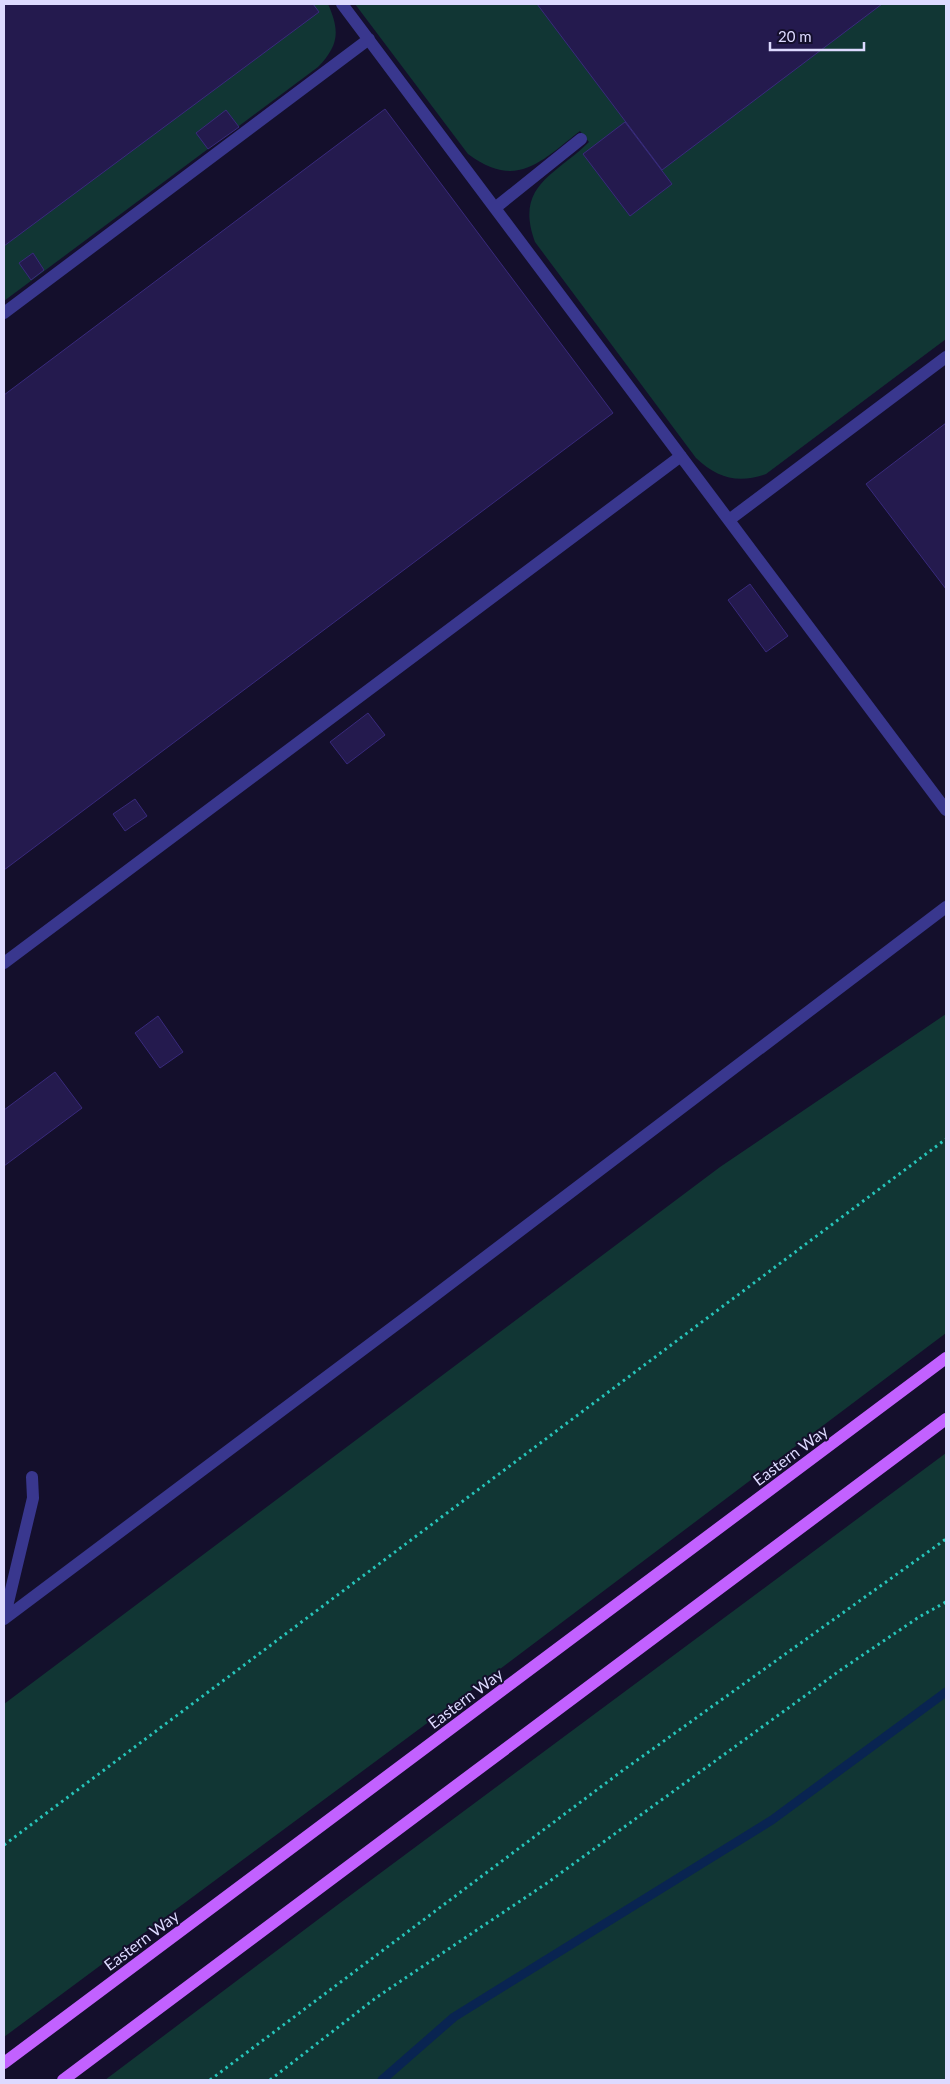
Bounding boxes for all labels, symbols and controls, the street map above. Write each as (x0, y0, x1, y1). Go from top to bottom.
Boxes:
scale bar (770, 20, 864, 52)
text: 20 m (778, 27, 812, 45)
street label: Eastern Way (749, 1420, 832, 1489)
street label: Eastern Way (424, 1663, 507, 1732)
street label: Eastern Way (100, 1905, 183, 1974)

